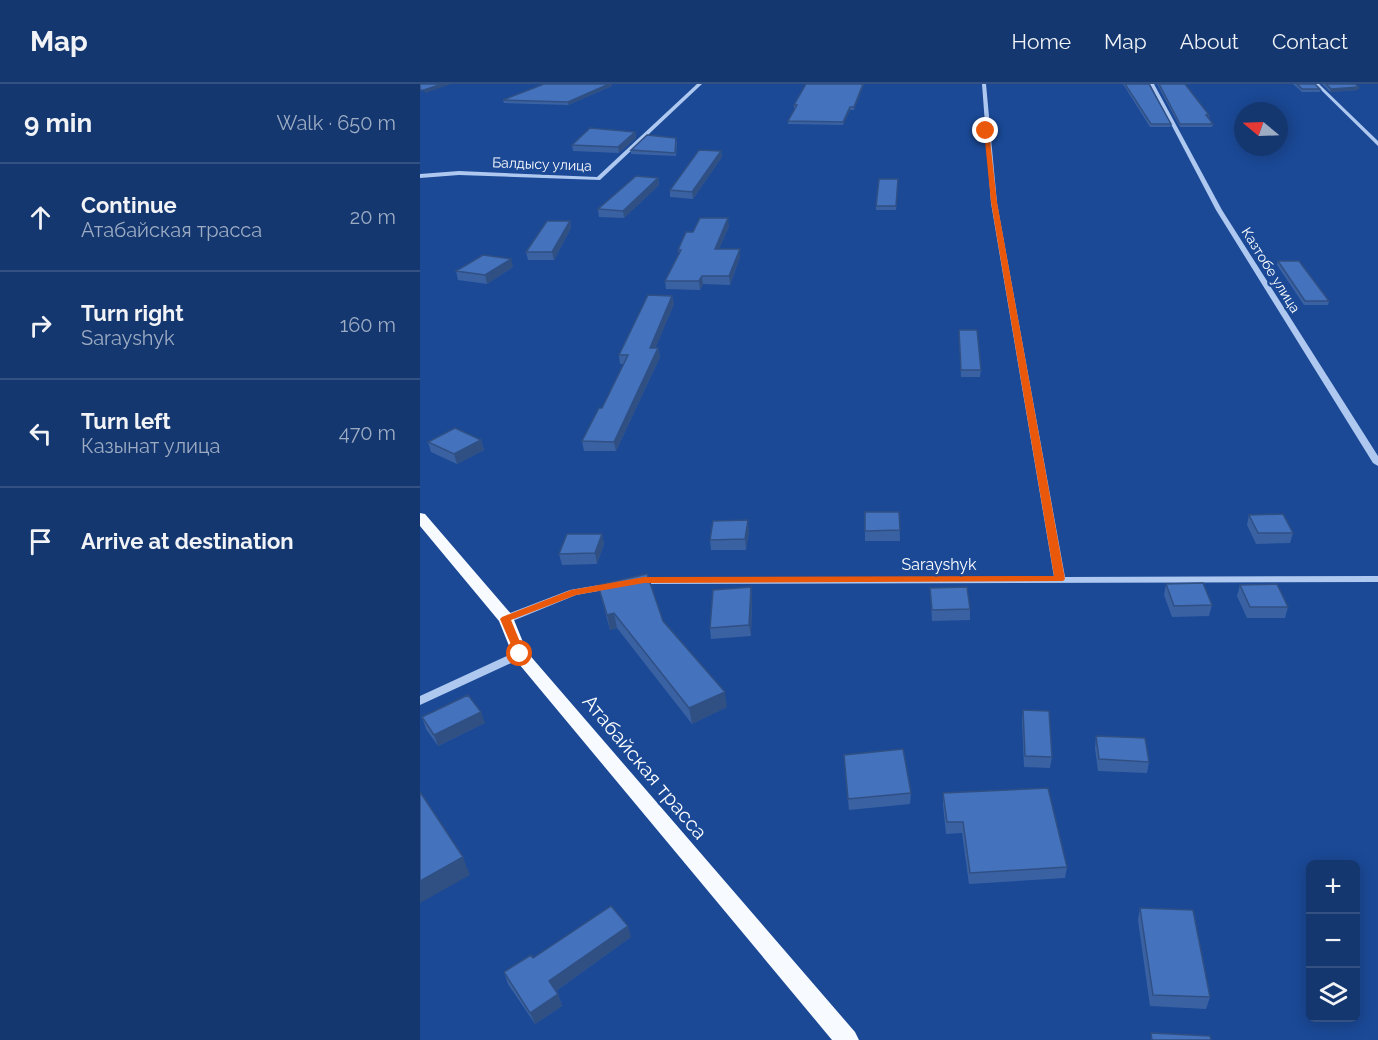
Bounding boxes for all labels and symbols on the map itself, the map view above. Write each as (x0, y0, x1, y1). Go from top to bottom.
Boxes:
north arrow (1234, 102, 1288, 156)
route end (972, 117, 998, 143)
street label: Балдысу улица (492, 154, 592, 174)
street label: Казтобе улица (1238, 224, 1304, 316)
street label: Sarayshyk (902, 555, 977, 574)
route start (506, 640, 532, 666)
street label: Атабайская трасса (578, 690, 712, 844)

